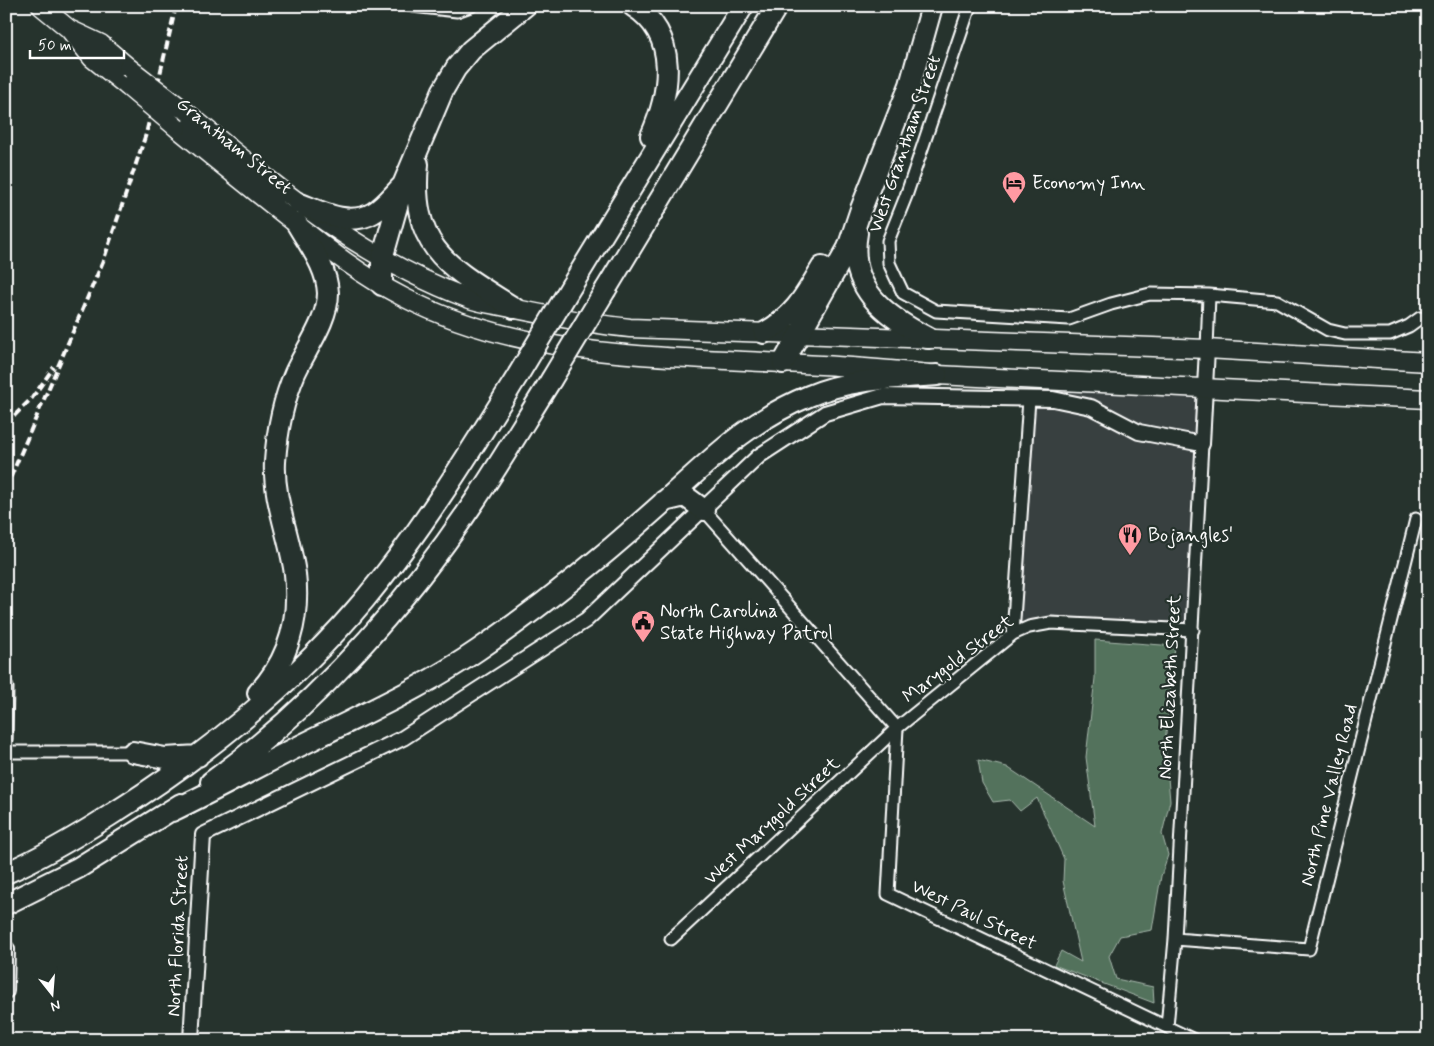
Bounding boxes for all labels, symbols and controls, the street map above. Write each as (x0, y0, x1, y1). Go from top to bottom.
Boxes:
scale bar (30, 28, 124, 60)
text: 50 m (38, 36, 72, 56)
street label: West Grantham Street (863, 52, 947, 236)
street label: Grantham Street (171, 92, 297, 200)
hotel icon: Economy Inn (1001, 170, 1027, 204)
place label: Economy Inn (1032, 171, 1145, 197)
restaurant icon: Bojangles' (1117, 522, 1143, 556)
place label: Bojangles' (1148, 523, 1233, 549)
street label: North Elizabeth Street (1153, 594, 1187, 780)
place label: North Carolina State Highway Patrol (660, 599, 833, 649)
public building icon: North Carolina State Highway Patrol (630, 609, 656, 643)
street label: Marygold Street (897, 609, 1019, 710)
street label: North Pine Valley Road (1294, 701, 1364, 889)
street label: West Marygold Street (699, 751, 846, 891)
street label: North Florida Street (161, 855, 195, 1017)
street label: West Paul Street (907, 874, 1041, 956)
north arrow (28, 968, 78, 1018)
text: N (48, 996, 63, 1015)

